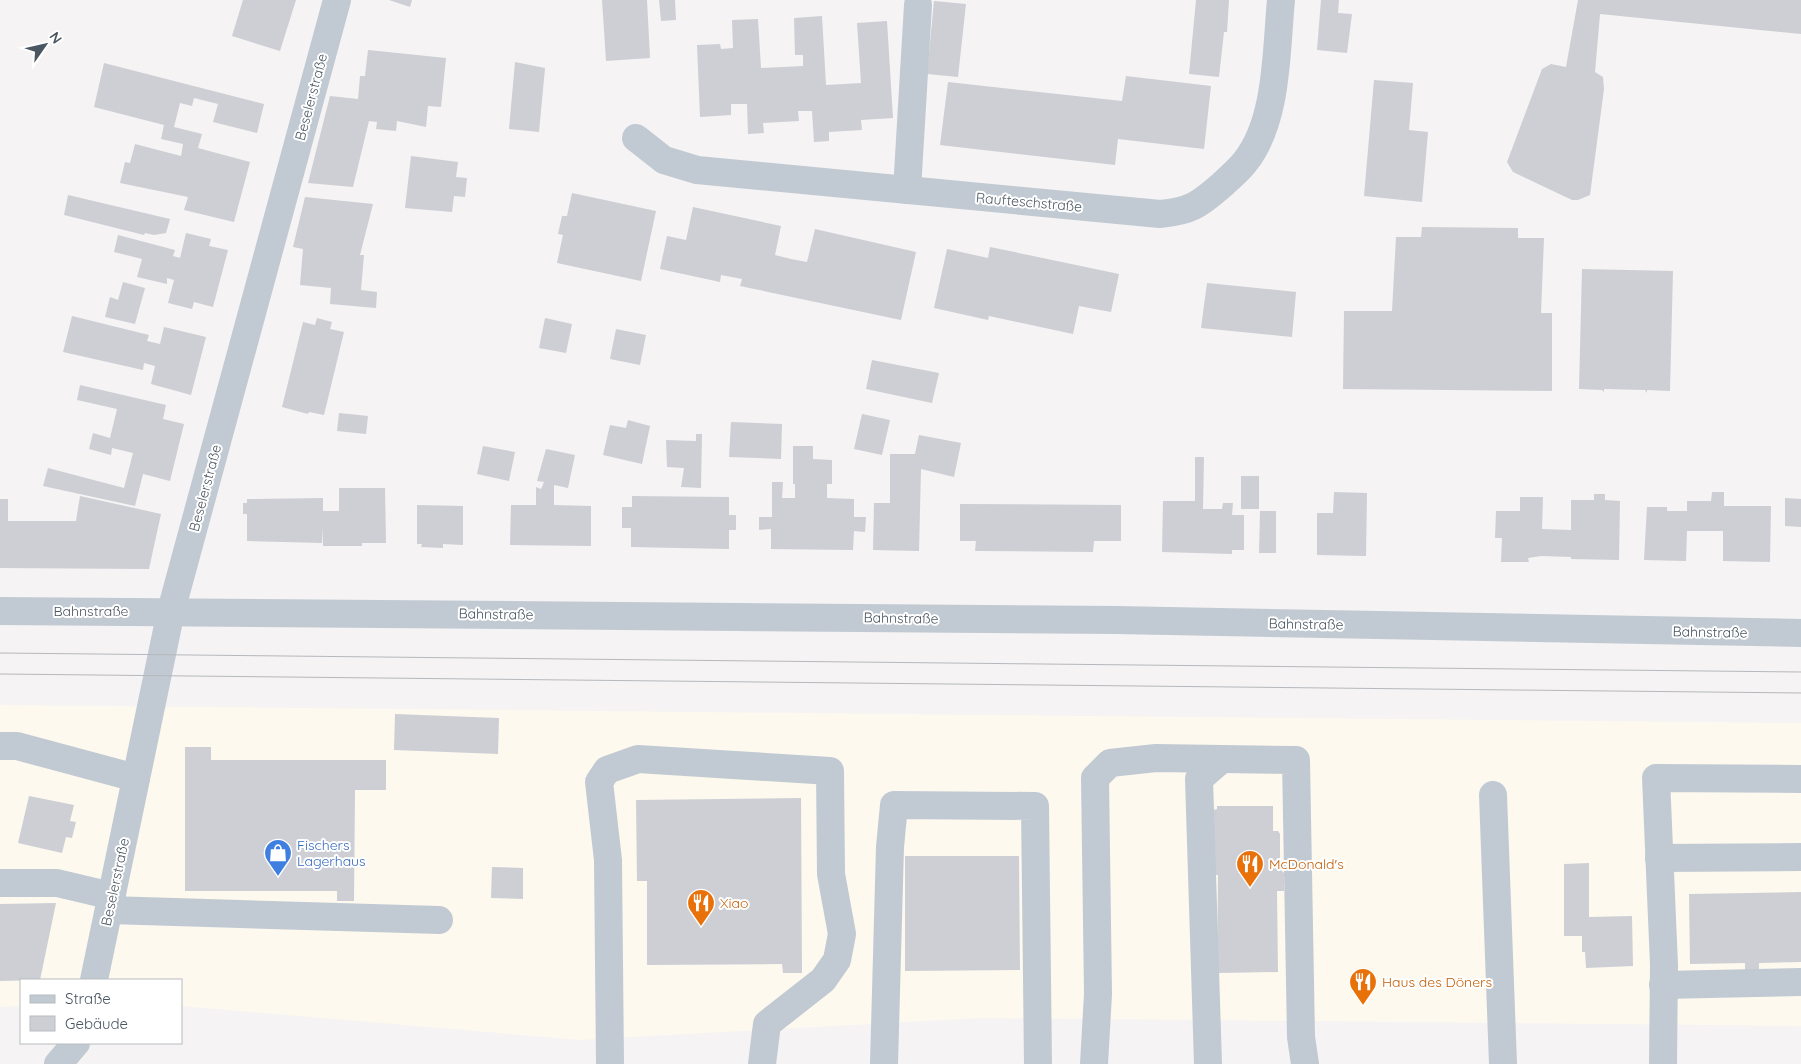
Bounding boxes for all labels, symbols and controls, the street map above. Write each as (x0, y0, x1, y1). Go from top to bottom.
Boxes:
north arrow (20, 20, 70, 70)
text: N (45, 28, 66, 47)
street label: Beselerstraße (291, 51, 331, 142)
street label: Raufteschstraße (975, 188, 1083, 216)
street label: Beselerstraße (185, 442, 225, 533)
street label: Bahnstraße (53, 602, 129, 620)
street label: Bahnstraße (458, 604, 534, 624)
street label: Bahnstraße (863, 608, 939, 628)
street label: Bahnstraße (1268, 614, 1344, 634)
street label: Bahnstraße (1672, 622, 1748, 642)
street label: Beselerstraße (97, 836, 133, 928)
place label: Fischers Lagerhaus (297, 836, 366, 870)
shop icon: Fischers Lagerhaus (263, 838, 293, 877)
restaurant icon: McDonald's (1235, 849, 1265, 888)
place label: McDonald's (1269, 855, 1344, 873)
restaurant icon: Xiao (686, 888, 716, 927)
place label: Xiao (720, 894, 748, 912)
restaurant icon: Haus des Döners (1348, 967, 1378, 1006)
place label: Haus des Döners (1382, 973, 1492, 991)
legend (20, 979, 182, 1044)
text: Straße (65, 989, 111, 1008)
text: Gebäude (65, 1014, 128, 1033)

